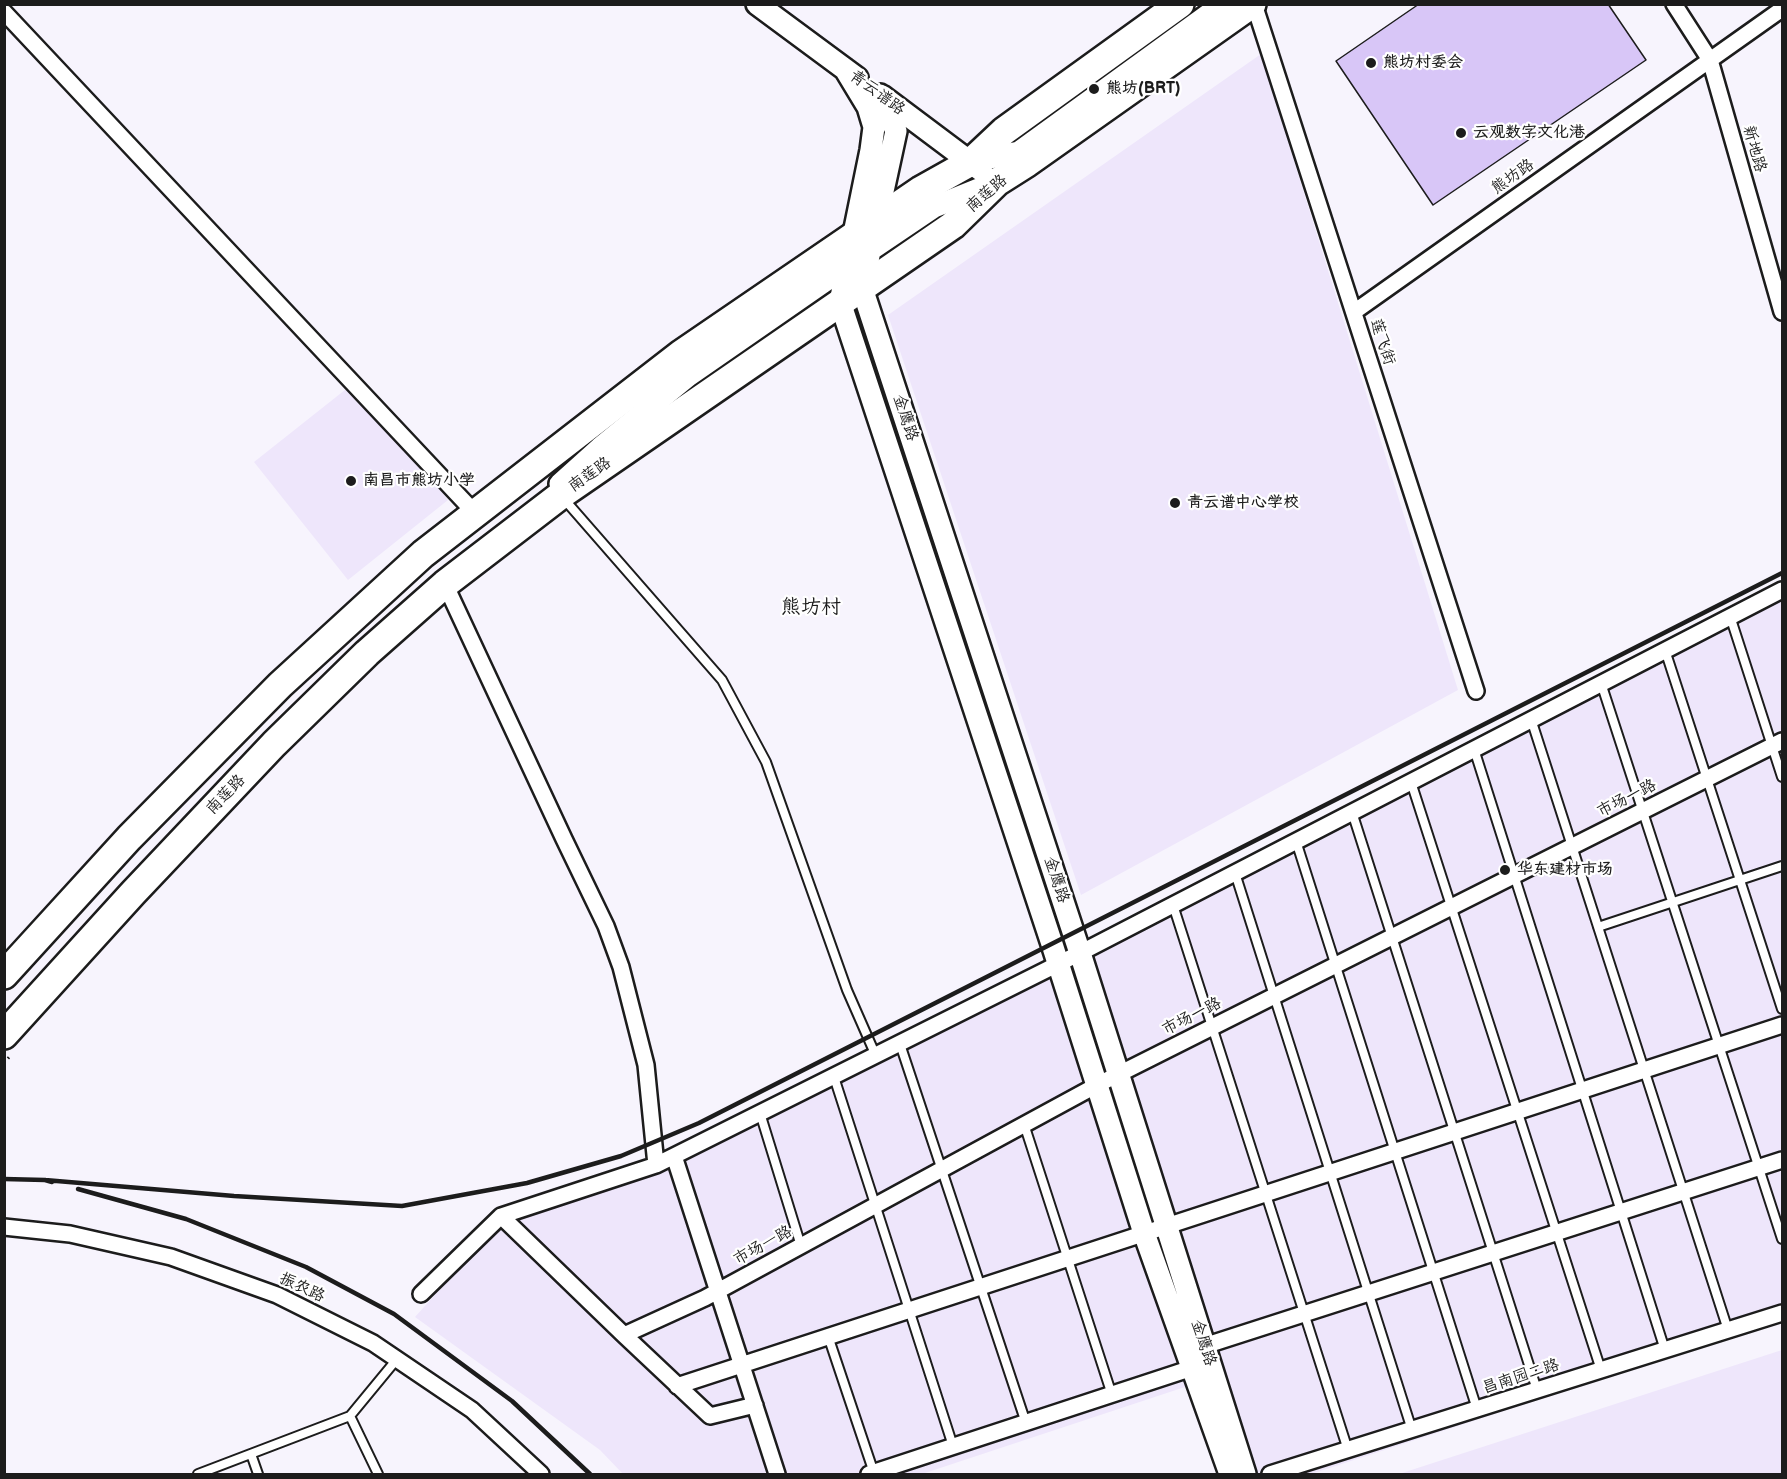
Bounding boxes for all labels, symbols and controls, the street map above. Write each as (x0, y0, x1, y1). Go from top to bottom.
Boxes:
place label: 熊坊村委会 (1383, 53, 1463, 73)
marker: 熊坊村委会 (1364, 56, 1378, 70)
street label: 青云谱路 (845, 66, 909, 120)
place label: 熊坊(BRT) (1106, 79, 1181, 99)
marker: 熊坊(BRT) (1087, 82, 1101, 96)
place label: 云观数字文化港 (1473, 123, 1585, 143)
street label: 新地路 (1738, 123, 1770, 175)
marker: 云观数字文化港 (1454, 126, 1468, 140)
street label: 熊坊路 (1488, 155, 1538, 199)
street label: 南莲路 (963, 171, 1011, 217)
street label: 莲飞街 (1365, 316, 1399, 368)
street label: 金鹰路 (888, 392, 922, 444)
street label: 南莲路 (565, 453, 615, 497)
place label: 南昌市熊坊小学 (363, 471, 475, 491)
marker: 南昌市熊坊小学 (344, 474, 358, 488)
place label: 青云谱中心学校 (1187, 493, 1299, 513)
marker: 青云谱中心学校 (1168, 496, 1182, 510)
district label: 熊坊村 (781, 596, 841, 620)
street label: 南莲路 (202, 771, 250, 819)
street label: 市场一路 (1594, 776, 1660, 822)
street label: 金鹰路 (1039, 854, 1073, 906)
place label: 华东建材市场 (1517, 860, 1613, 880)
marker: 华东建材市场 (1498, 863, 1512, 877)
street label: 市场一路 (1159, 994, 1225, 1040)
street label: 市场一路 (730, 1222, 796, 1270)
street label: 振农路 (276, 1269, 328, 1307)
street label: 金鹰路 (1186, 1317, 1220, 1369)
street label: 昌南园二路 (1480, 1356, 1562, 1398)

